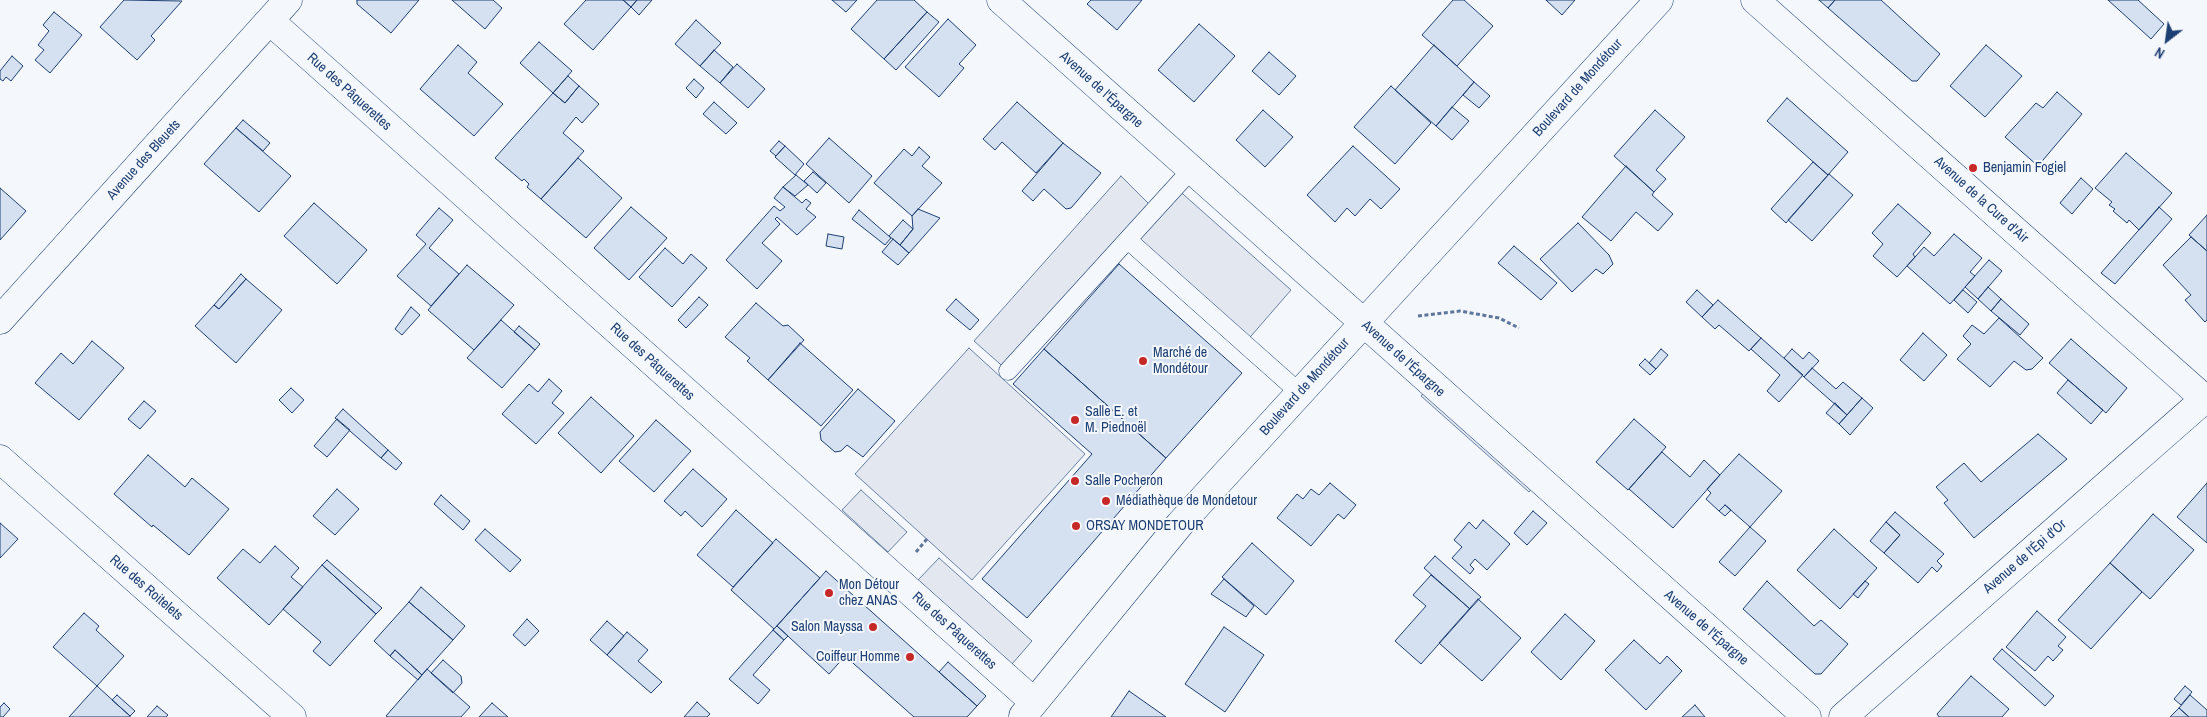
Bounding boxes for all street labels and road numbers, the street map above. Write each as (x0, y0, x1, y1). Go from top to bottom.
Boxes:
street label: Boulevard de Mondétour (1530, 36, 1626, 140)
street label: Avenue de l'Épargne (1056, 48, 1146, 132)
street label: Rue des Pâquerettes (303, 50, 395, 134)
street label: Avenue des Bleuets (104, 117, 184, 203)
street label: Avenue de la Cure d'Air (1930, 153, 2032, 247)
street label: Avenue de l'Épargne (1358, 317, 1448, 401)
street label: Rue des Pâquerettes (606, 320, 698, 404)
street label: Boulevard de Mondétour (1257, 335, 1353, 439)
street label: Avenue de l'Épi d'Or (1980, 516, 2070, 598)
street label: Rue des Roitelets (106, 552, 186, 624)
street label: Avenue de l'Épargne (1660, 587, 1752, 669)
street label: Rue des Pâquerettes (908, 589, 1000, 673)

